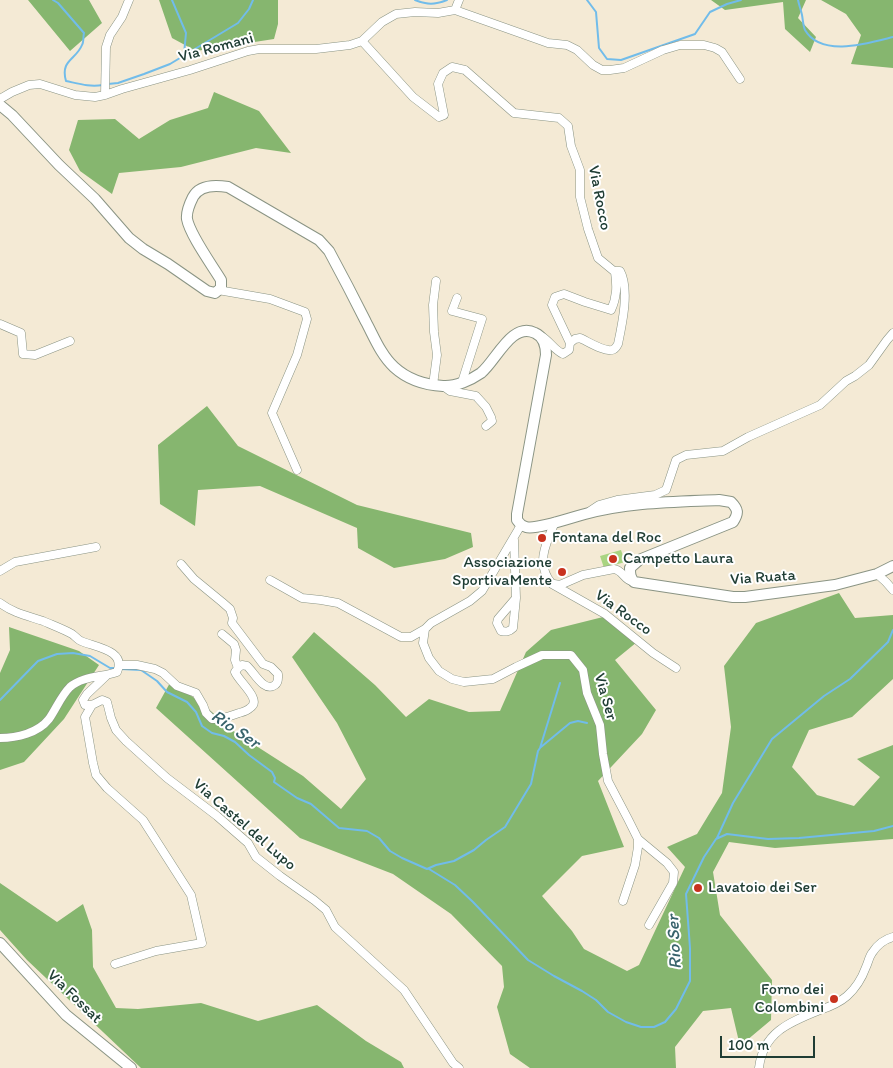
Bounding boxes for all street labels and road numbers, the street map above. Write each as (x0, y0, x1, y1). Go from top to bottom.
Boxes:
street label: Via Romani (176, 29, 256, 67)
street label: Via Rocco (583, 164, 615, 232)
street label: Via Ruata (730, 566, 796, 590)
street label: Via Rocco (591, 586, 655, 640)
street label: Via Ser (589, 671, 621, 723)
street label: Via Castel del Lupo (189, 775, 299, 875)
street label: Via Fossat (43, 966, 105, 1028)

